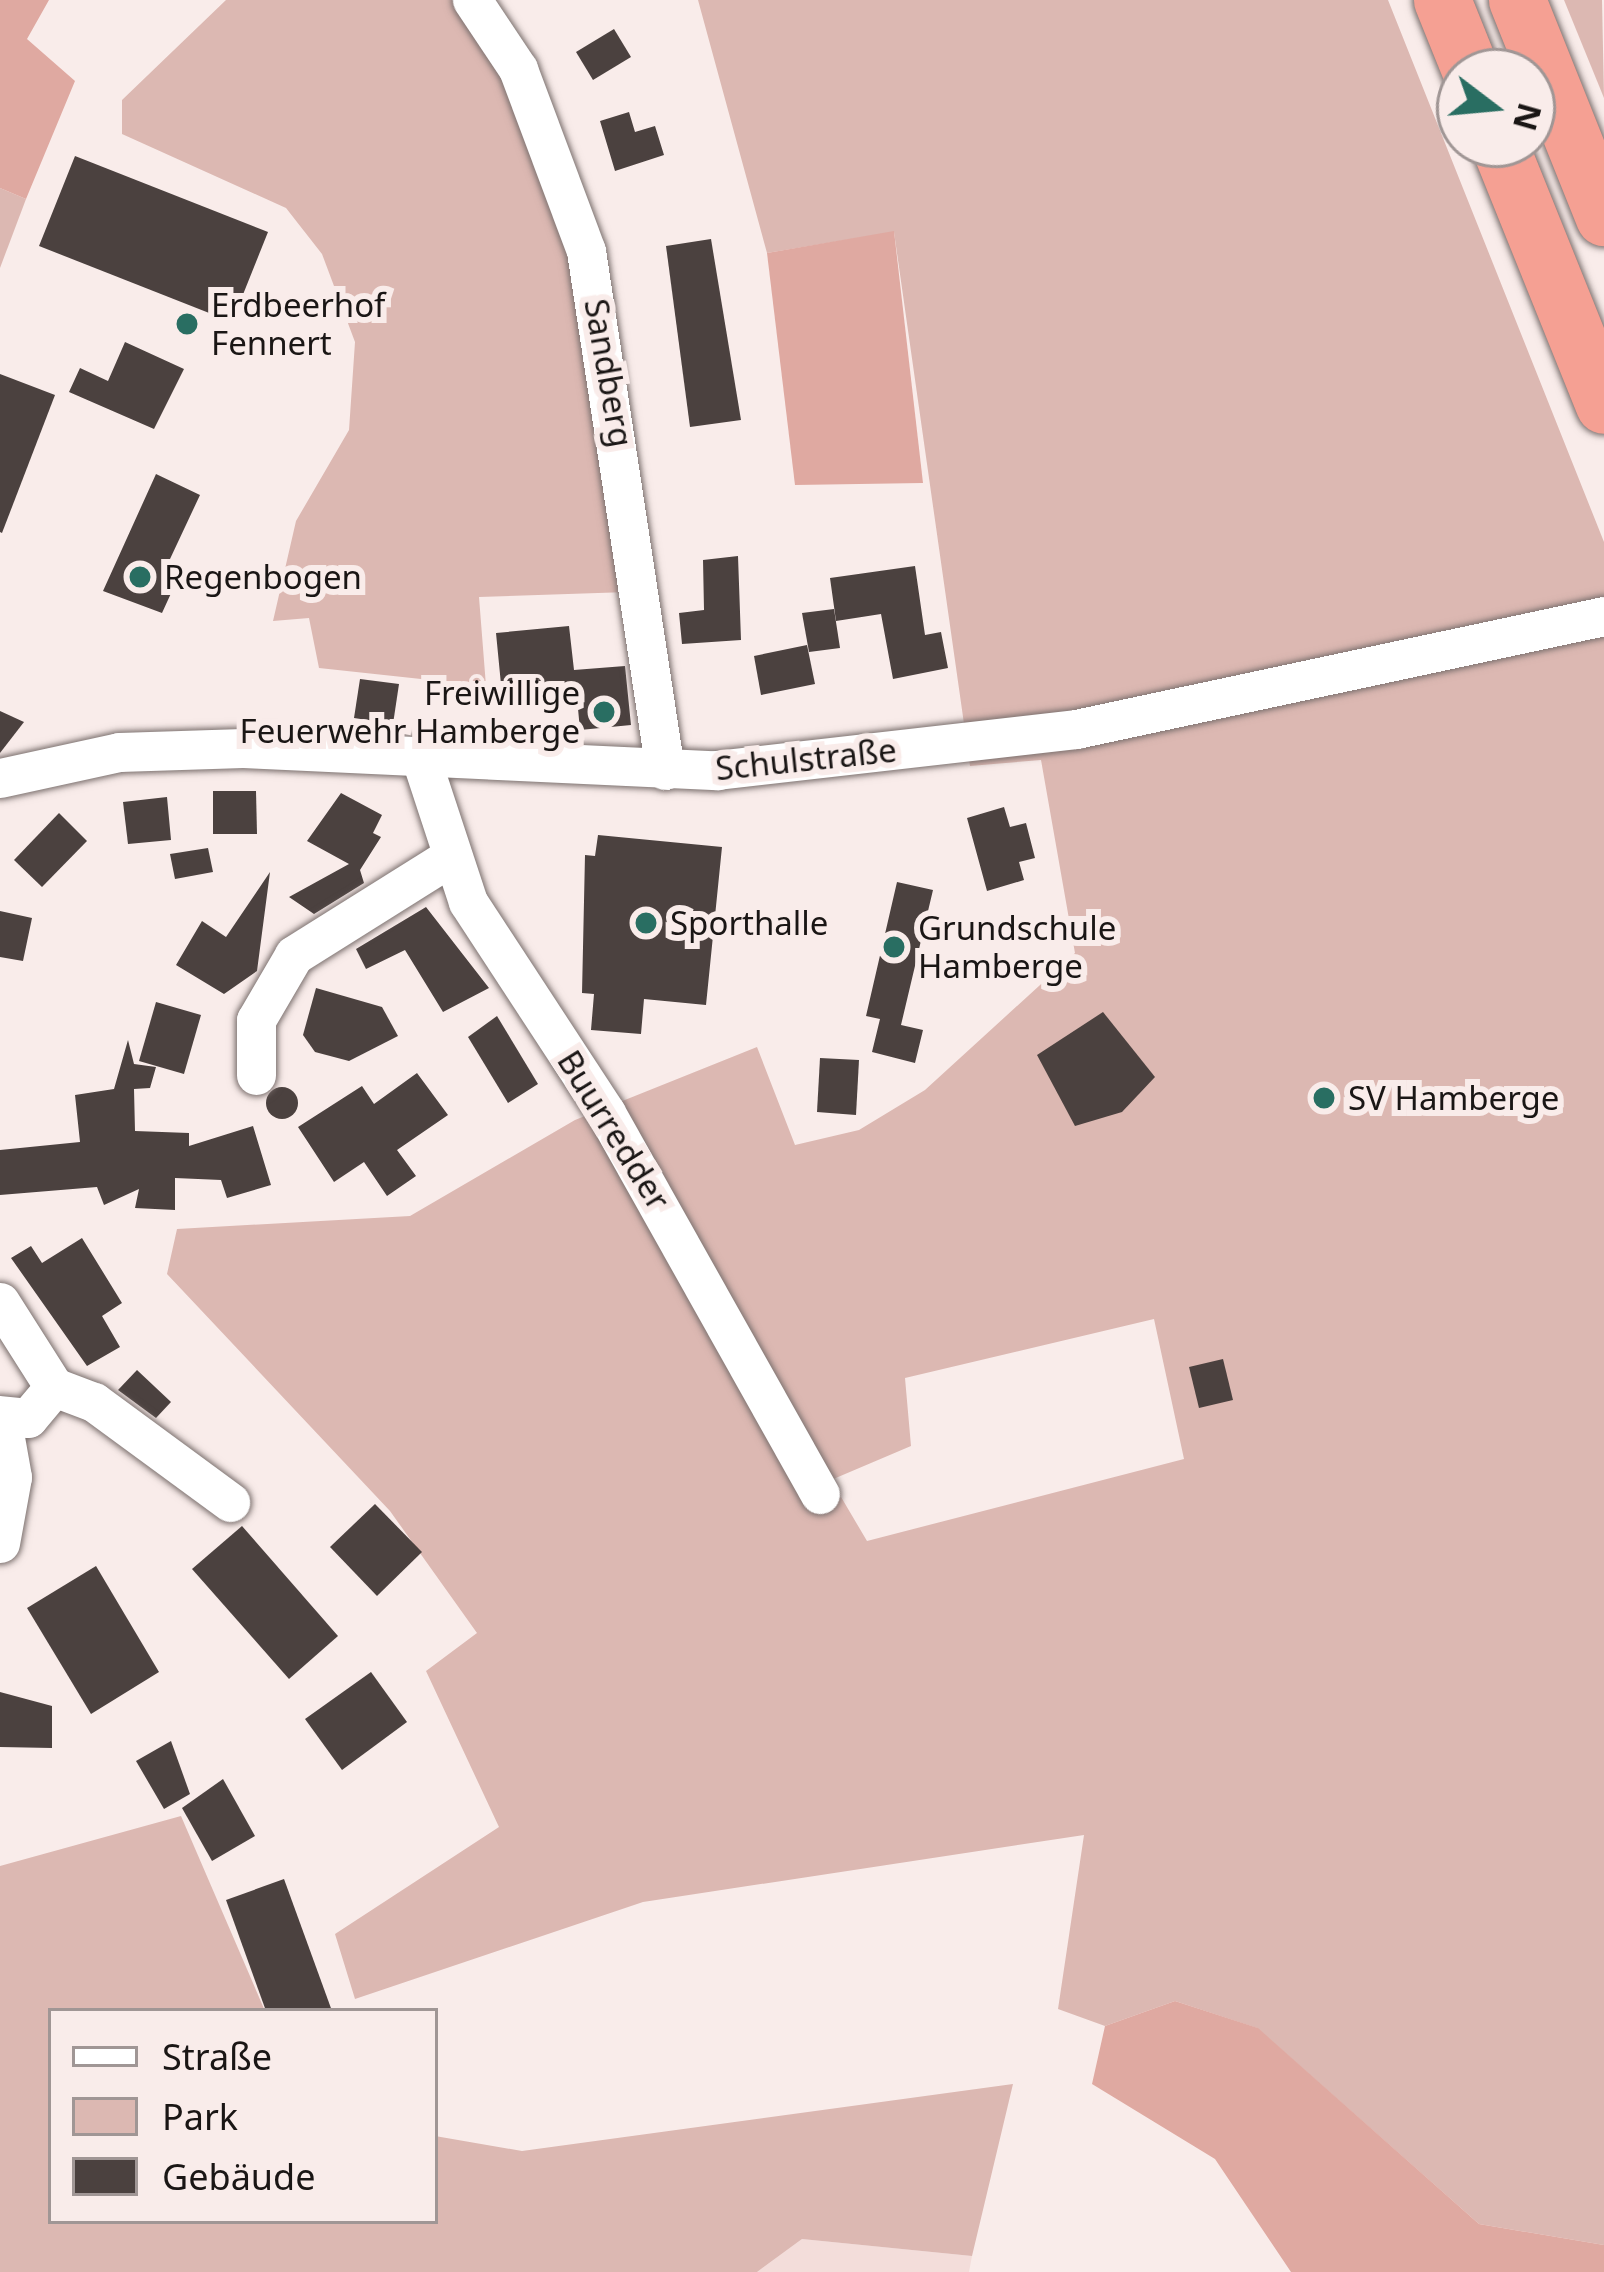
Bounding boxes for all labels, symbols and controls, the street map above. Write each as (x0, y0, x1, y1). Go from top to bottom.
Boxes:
north arrow (1436, 48, 1556, 168)
text: N (1503, 98, 1554, 136)
place label: Erdbeerhof Fennert (211, 285, 385, 363)
street label: Sandberg (576, 296, 642, 450)
marker: Erdbeerhof Fennert (174, 311, 200, 337)
place label: Regenbogen (164, 557, 362, 597)
marker: Regenbogen (127, 564, 153, 590)
place label: Freiwillige Feuerwehr Hamberge (240, 673, 580, 751)
marker: Freiwillige Feuerwehr Hamberge (591, 699, 617, 725)
street label: Schulstraße (713, 730, 899, 788)
place label: Sporthalle (670, 903, 828, 943)
place label: Grundschule Hamberge (918, 908, 1116, 986)
marker: Sporthalle (633, 910, 659, 936)
marker: Grundschule Hamberge (881, 934, 907, 960)
street label: Buurredder (549, 1043, 679, 1217)
place label: SV Hamberge (1348, 1078, 1559, 1118)
marker: SV Hamberge (1311, 1085, 1337, 1111)
legend (48, 2008, 438, 2224)
text: Straße (162, 2032, 272, 2081)
text: Park (162, 2092, 238, 2141)
text: Gebäude (162, 2152, 316, 2201)

